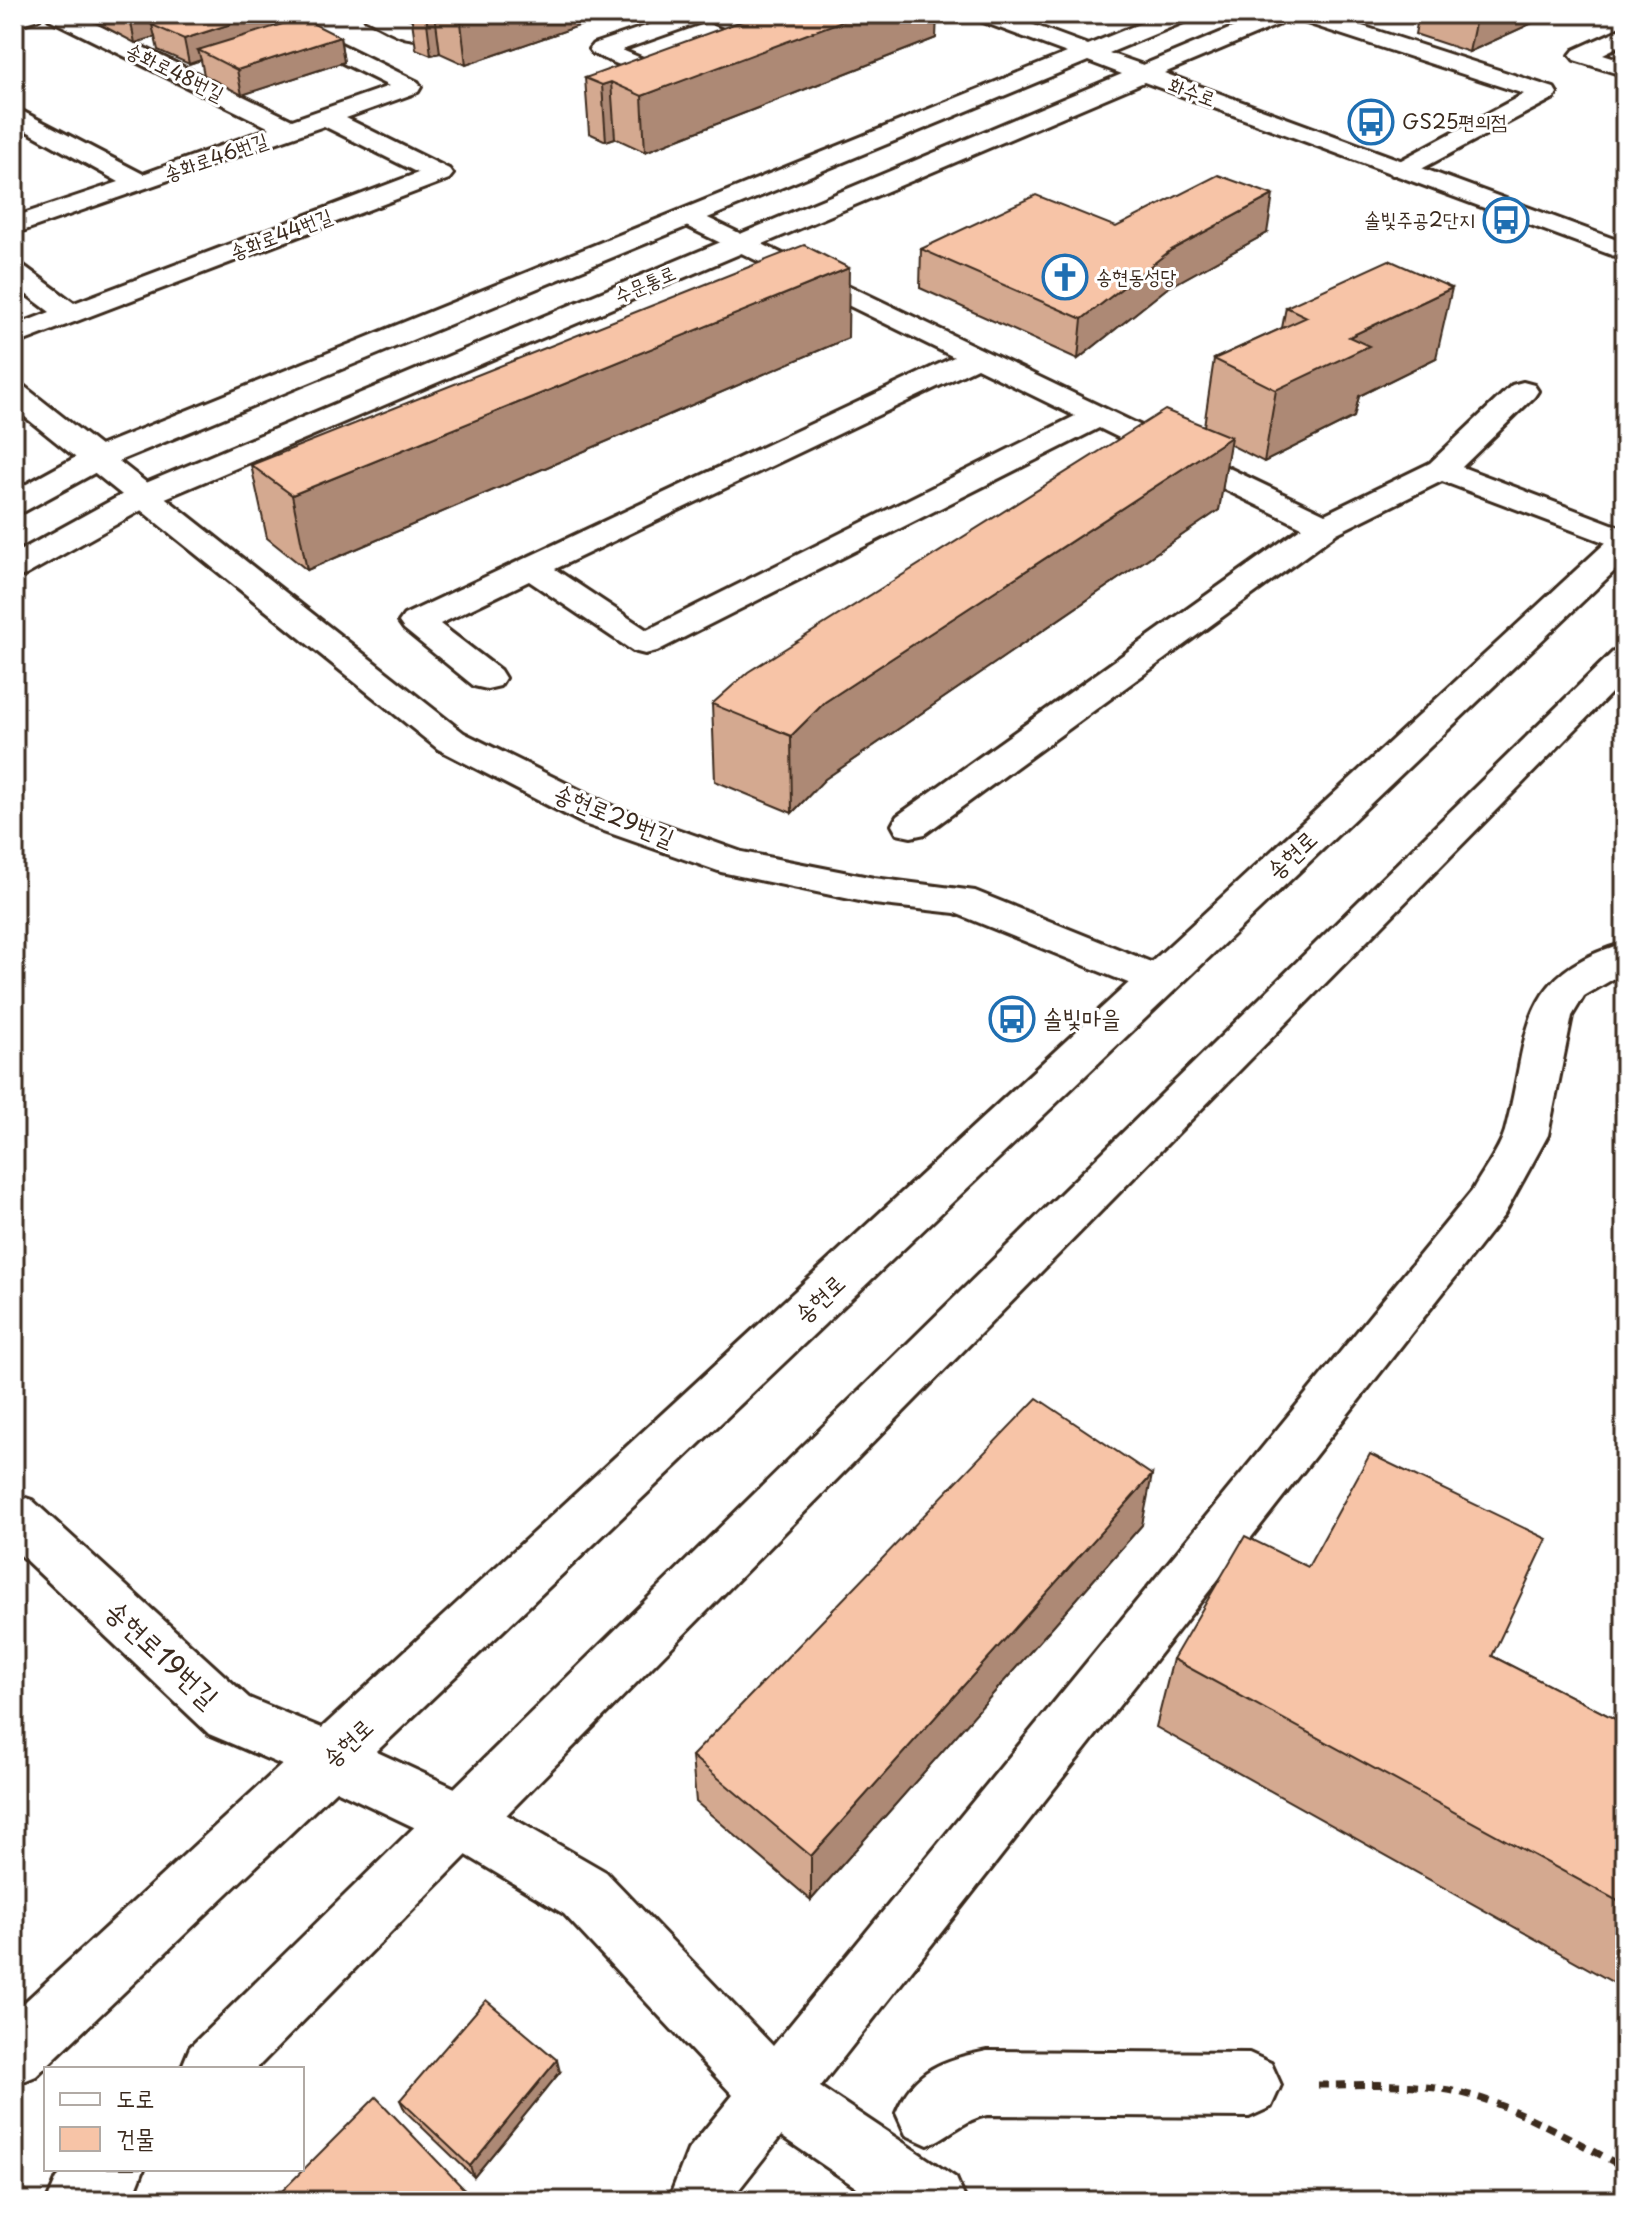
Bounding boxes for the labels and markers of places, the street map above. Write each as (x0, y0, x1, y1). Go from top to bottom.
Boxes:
bus stop icon: GS25편의점 (1347, 98, 1395, 146)
place label: GS25편의점 (1402, 106, 1507, 136)
bus stop icon: 솔빛주공2단지 (1482, 196, 1530, 244)
place label: 솔빛주공2단지 (1364, 204, 1475, 234)
church icon: 송현동성당 (1041, 253, 1089, 301)
place label: 송현동성당 (1096, 261, 1176, 291)
bus stop icon: 솔빛마을 (988, 995, 1036, 1043)
place label: 솔빛마을 (1043, 999, 1120, 1035)

